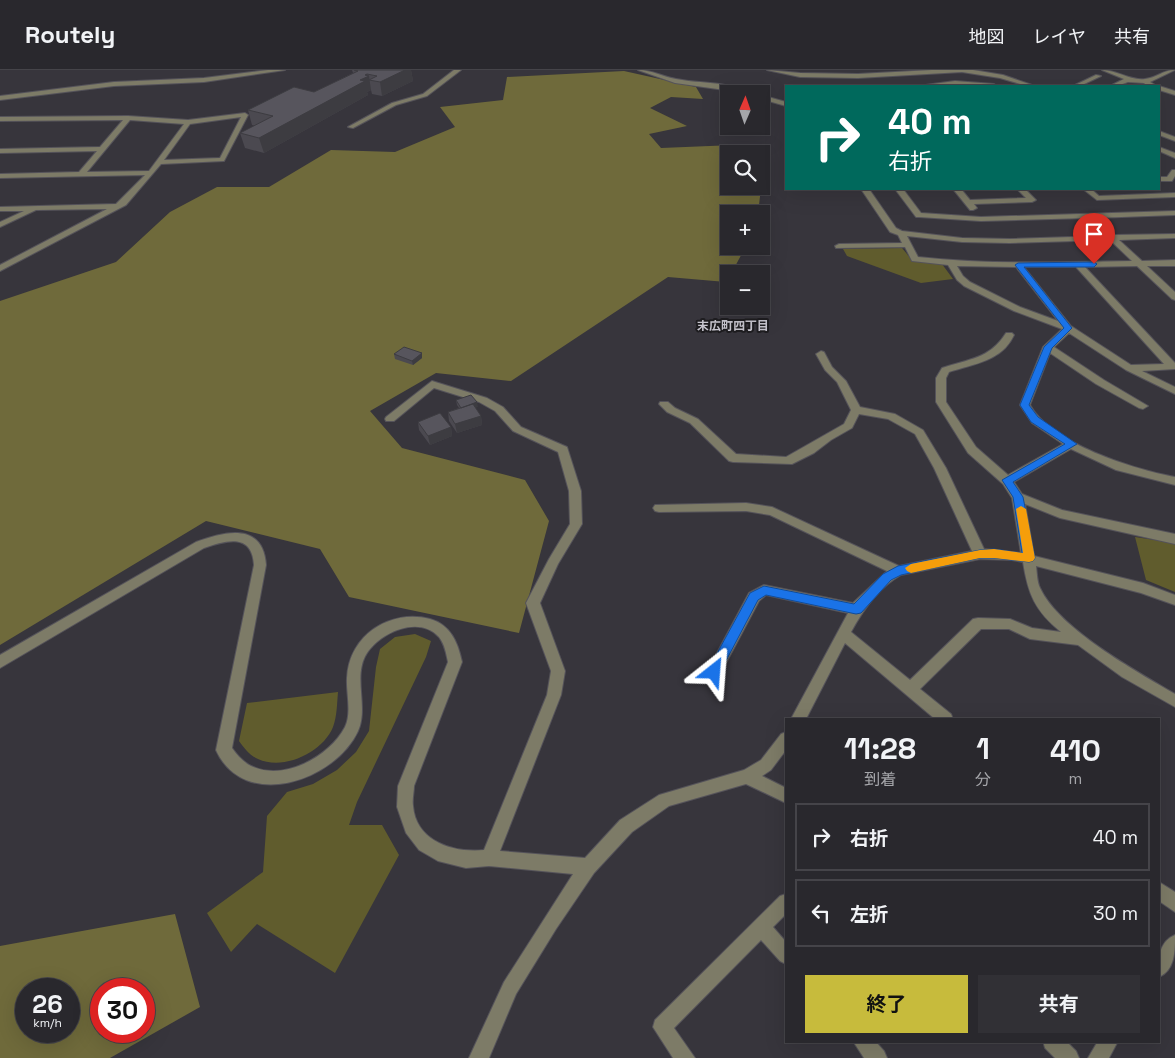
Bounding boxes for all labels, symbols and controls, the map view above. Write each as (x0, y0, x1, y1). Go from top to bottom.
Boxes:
text: Routely (25, 19, 115, 50)
text: 地図 (969, 25, 1005, 48)
text: レイヤ (1033, 25, 1086, 48)
text: 共有 (1114, 25, 1150, 48)
north arrow (720, 85, 770, 135)
map controls (720, 85, 770, 315)
text: 40 m (888, 100, 972, 144)
icon: right (805, 105, 870, 170)
button: search (720, 145, 770, 195)
text: 右折 (888, 147, 932, 175)
button: + (720, 205, 770, 255)
pin (1073, 213, 1115, 264)
icon: arrive (1080, 220, 1108, 248)
button: − (720, 265, 770, 315)
district label: 末広町四丁目 (697, 318, 769, 334)
position arrow (687, 645, 739, 697)
text: 11:28 (844, 729, 916, 768)
text: 1 (976, 729, 990, 768)
text: 410 (1050, 731, 1101, 770)
text: m (1069, 768, 1082, 789)
text: 到着 (864, 769, 896, 790)
text: 分 (975, 769, 991, 790)
icon: right (807, 823, 835, 851)
text: 40 m (1093, 825, 1138, 850)
text: 右折 (850, 826, 888, 851)
icon: left (807, 899, 835, 927)
text: 30 m (1093, 901, 1138, 926)
text: 左折 (850, 902, 888, 927)
button: 終了 (805, 975, 968, 1033)
button: 共有 (978, 975, 1140, 1033)
speed limit sign: 30 (90, 978, 155, 1043)
text: 26 (32, 988, 63, 1020)
text: km/h (33, 1015, 62, 1031)

